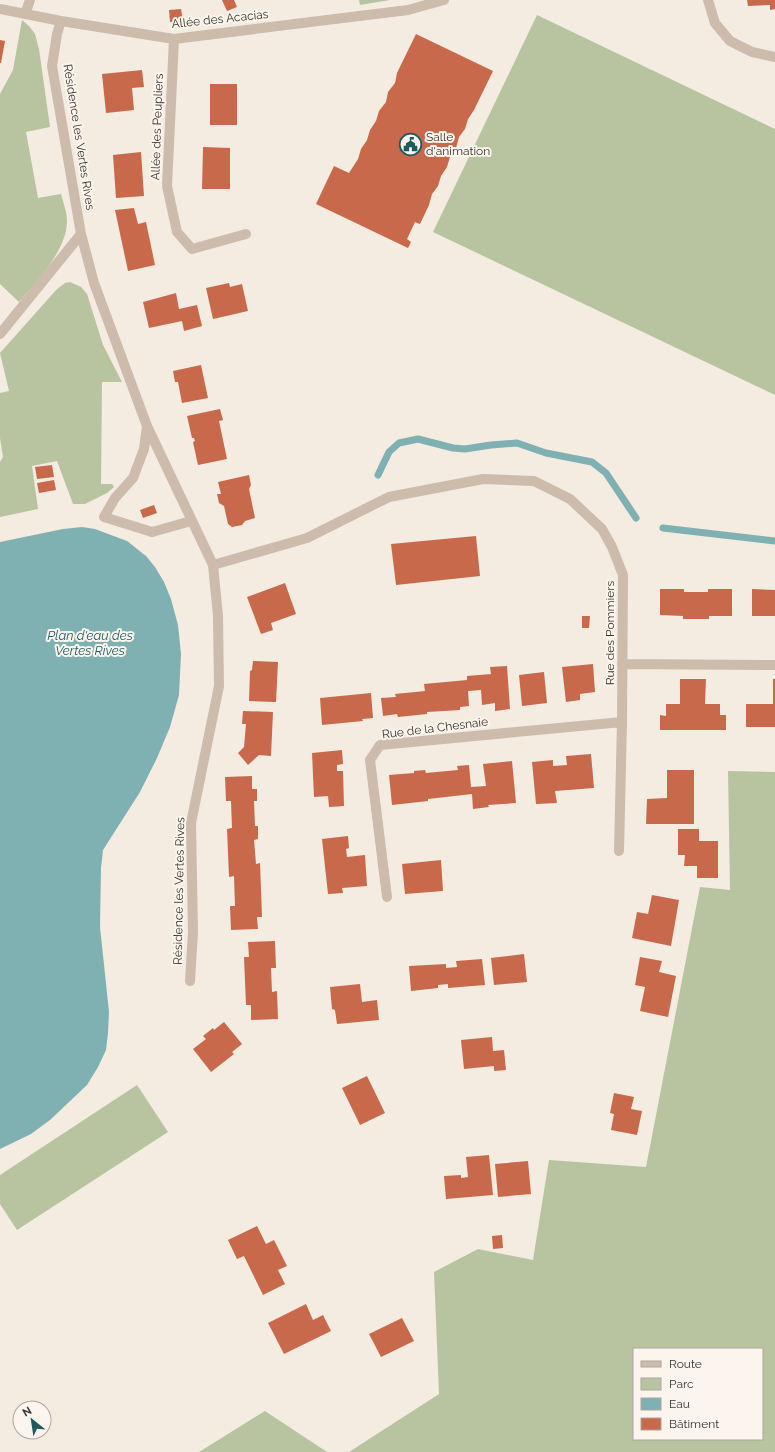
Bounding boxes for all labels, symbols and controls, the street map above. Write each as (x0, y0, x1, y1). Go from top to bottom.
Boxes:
street label: Allée des Acacias (171, 7, 269, 31)
street label: Résidence les Vertes Rives (61, 63, 98, 211)
street label: Allée des Peupliers (148, 73, 166, 181)
place label: Salle d'animation (426, 130, 490, 158)
public building icon: Salle d'animation (398, 131, 424, 157)
street label: Rue des Pommiers (603, 581, 617, 685)
water label: Plan d'eau des Vertes Rives (47, 628, 133, 658)
street label: Rue de la Chesnaie (381, 715, 489, 741)
street label: Résidence les Vertes Rives (171, 817, 187, 965)
legend (633, 1348, 763, 1440)
text: Route (669, 1357, 702, 1371)
text: Parc (669, 1377, 694, 1391)
text: Eau (669, 1397, 690, 1411)
north arrow (12, 1400, 52, 1440)
text: N (20, 1404, 34, 1420)
text: Bâtiment (669, 1417, 719, 1431)

